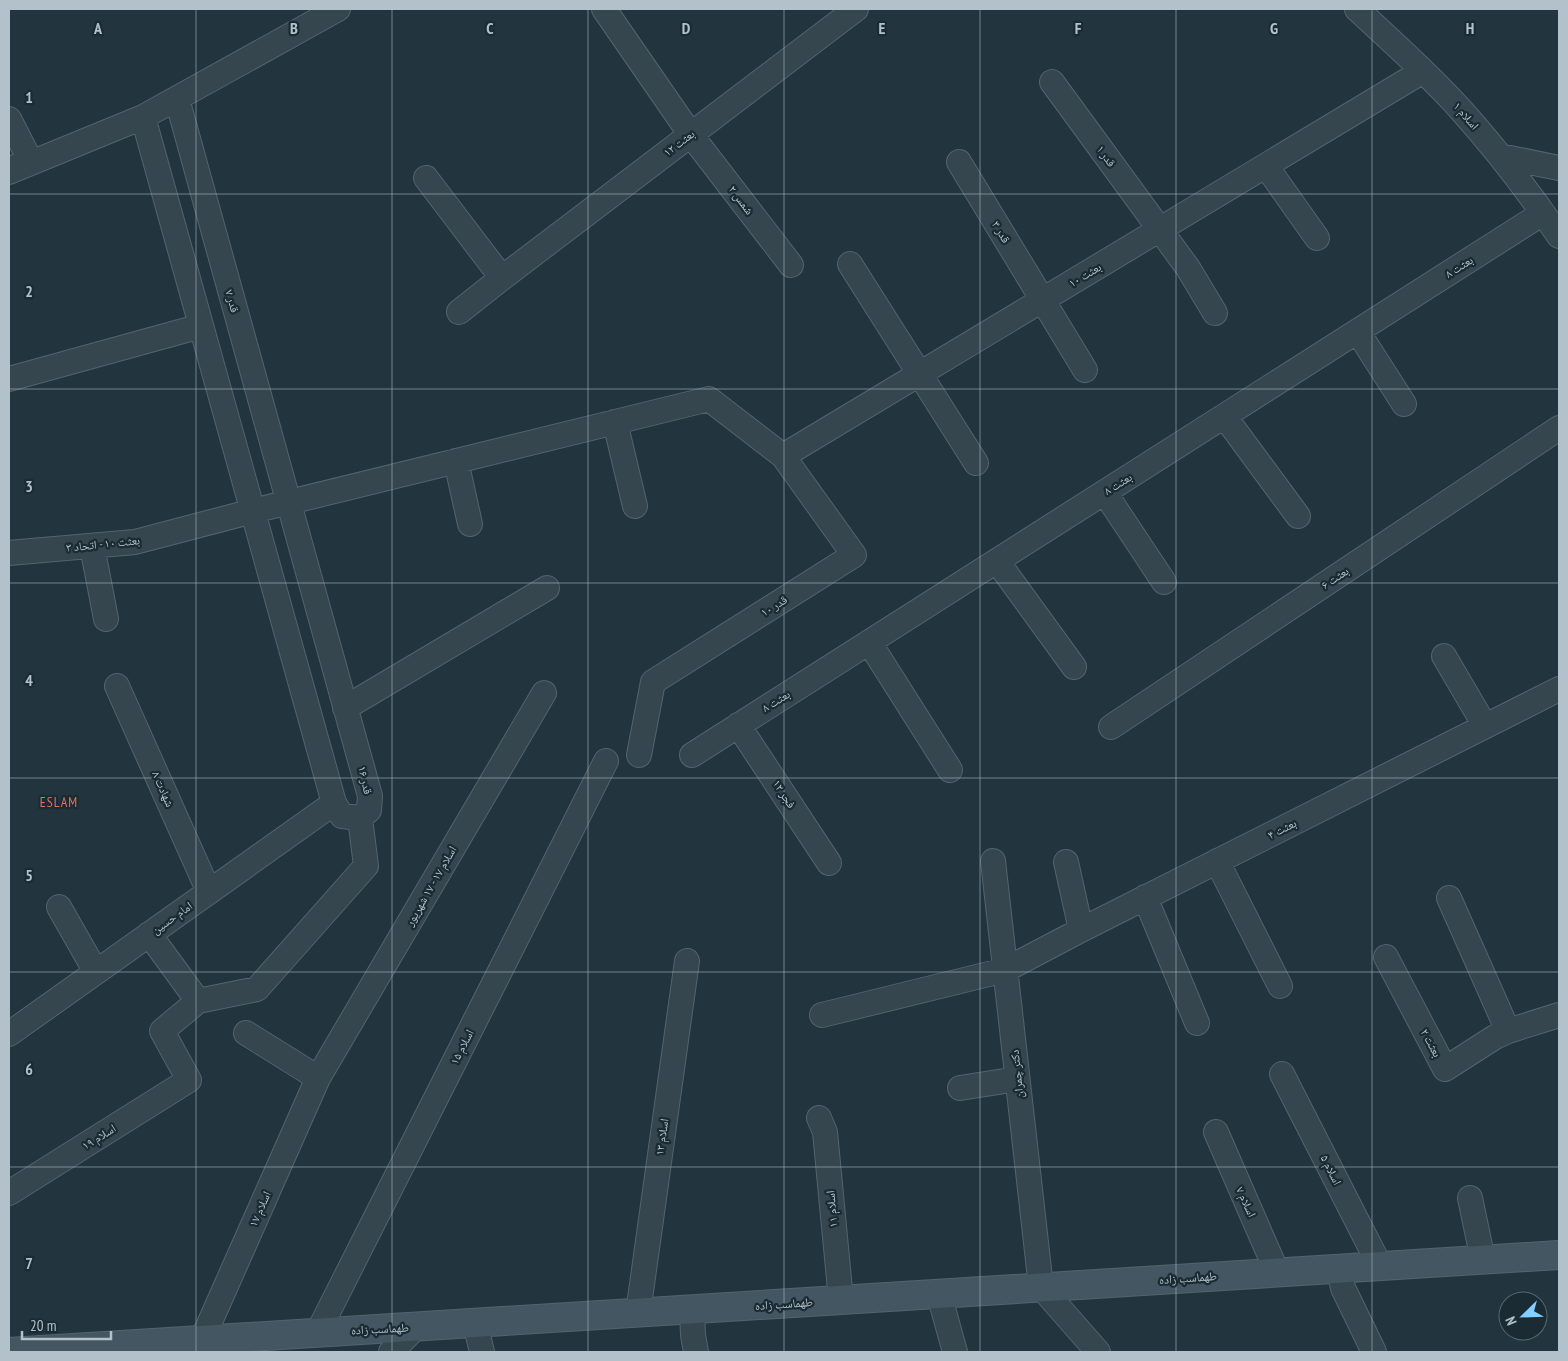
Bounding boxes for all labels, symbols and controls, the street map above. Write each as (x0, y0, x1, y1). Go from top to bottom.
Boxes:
text: A (93, 18, 103, 38)
text: B (290, 18, 298, 38)
text: C (486, 18, 494, 38)
text: D (682, 18, 691, 38)
text: E (879, 18, 886, 38)
text: F (1075, 18, 1082, 38)
text: G (1270, 18, 1278, 38)
text: H (1466, 18, 1474, 38)
text: 1 (25, 87, 33, 107)
street label: اسلام ۱ (1450, 99, 1483, 133)
street label: بعثت ۱۲ (660, 126, 698, 160)
street label: قدر ۱ (1093, 142, 1119, 170)
street label: شمس ۲ (725, 182, 757, 217)
street label: قدر ۳ (989, 218, 1014, 246)
street label: بعثت ۸ (1442, 252, 1476, 281)
street label: بعثت ۱۰ (1066, 259, 1104, 291)
text: 2 (25, 281, 33, 301)
street label: قدر ۷ (222, 288, 243, 314)
street label: بعثت ۸ (1101, 469, 1135, 498)
text: 3 (25, 476, 33, 496)
street label: بعثت ۱۰ - اتحاد ۳ (65, 532, 141, 555)
street label: بعثت ۶ (1318, 563, 1352, 593)
street label: قدر ۱۰ (758, 592, 790, 620)
text: 4 (25, 670, 33, 690)
street label: بعثت ۸ (759, 686, 793, 715)
street label: قدر ۱۶ (355, 764, 376, 796)
street label: شهادت ۸ (149, 769, 178, 809)
street label: فجر ۱۲ (770, 777, 799, 811)
district label: ESLAM (40, 793, 78, 811)
street label: بعثت ۴ (1265, 815, 1299, 842)
street label: اسلام ۱۷ - ۱۷ شهریور (401, 843, 460, 930)
text: 5 (25, 865, 33, 885)
street label: امام حسین (148, 898, 196, 938)
street label: بعثت ۲ (1417, 1026, 1445, 1060)
street label: اسلام ۱۵ (446, 1027, 478, 1067)
street label: دکتر چمران (1006, 1049, 1027, 1099)
text: 6 (25, 1059, 33, 1079)
street label: اسلام ۱۳ (651, 1117, 673, 1157)
street label: اسلام ۱۹ (79, 1120, 119, 1154)
street label: اسلام ۵ (1317, 1152, 1345, 1188)
street label: اسلام ۷ (1232, 1184, 1260, 1220)
street label: اسلام ۱۷ (245, 1189, 275, 1229)
street label: اسلام ۱۱ (822, 1190, 842, 1228)
text: 7 (25, 1253, 33, 1273)
street label: طهماسب زاده (1158, 1268, 1218, 1287)
north arrow (1498, 1291, 1548, 1341)
street label: طهماسب زاده (754, 1294, 814, 1313)
scale bar (22, 1308, 111, 1340)
text: N (1501, 1314, 1521, 1328)
text: 20 m (30, 1316, 56, 1335)
street label: طهماسب زاده (351, 1319, 409, 1338)

